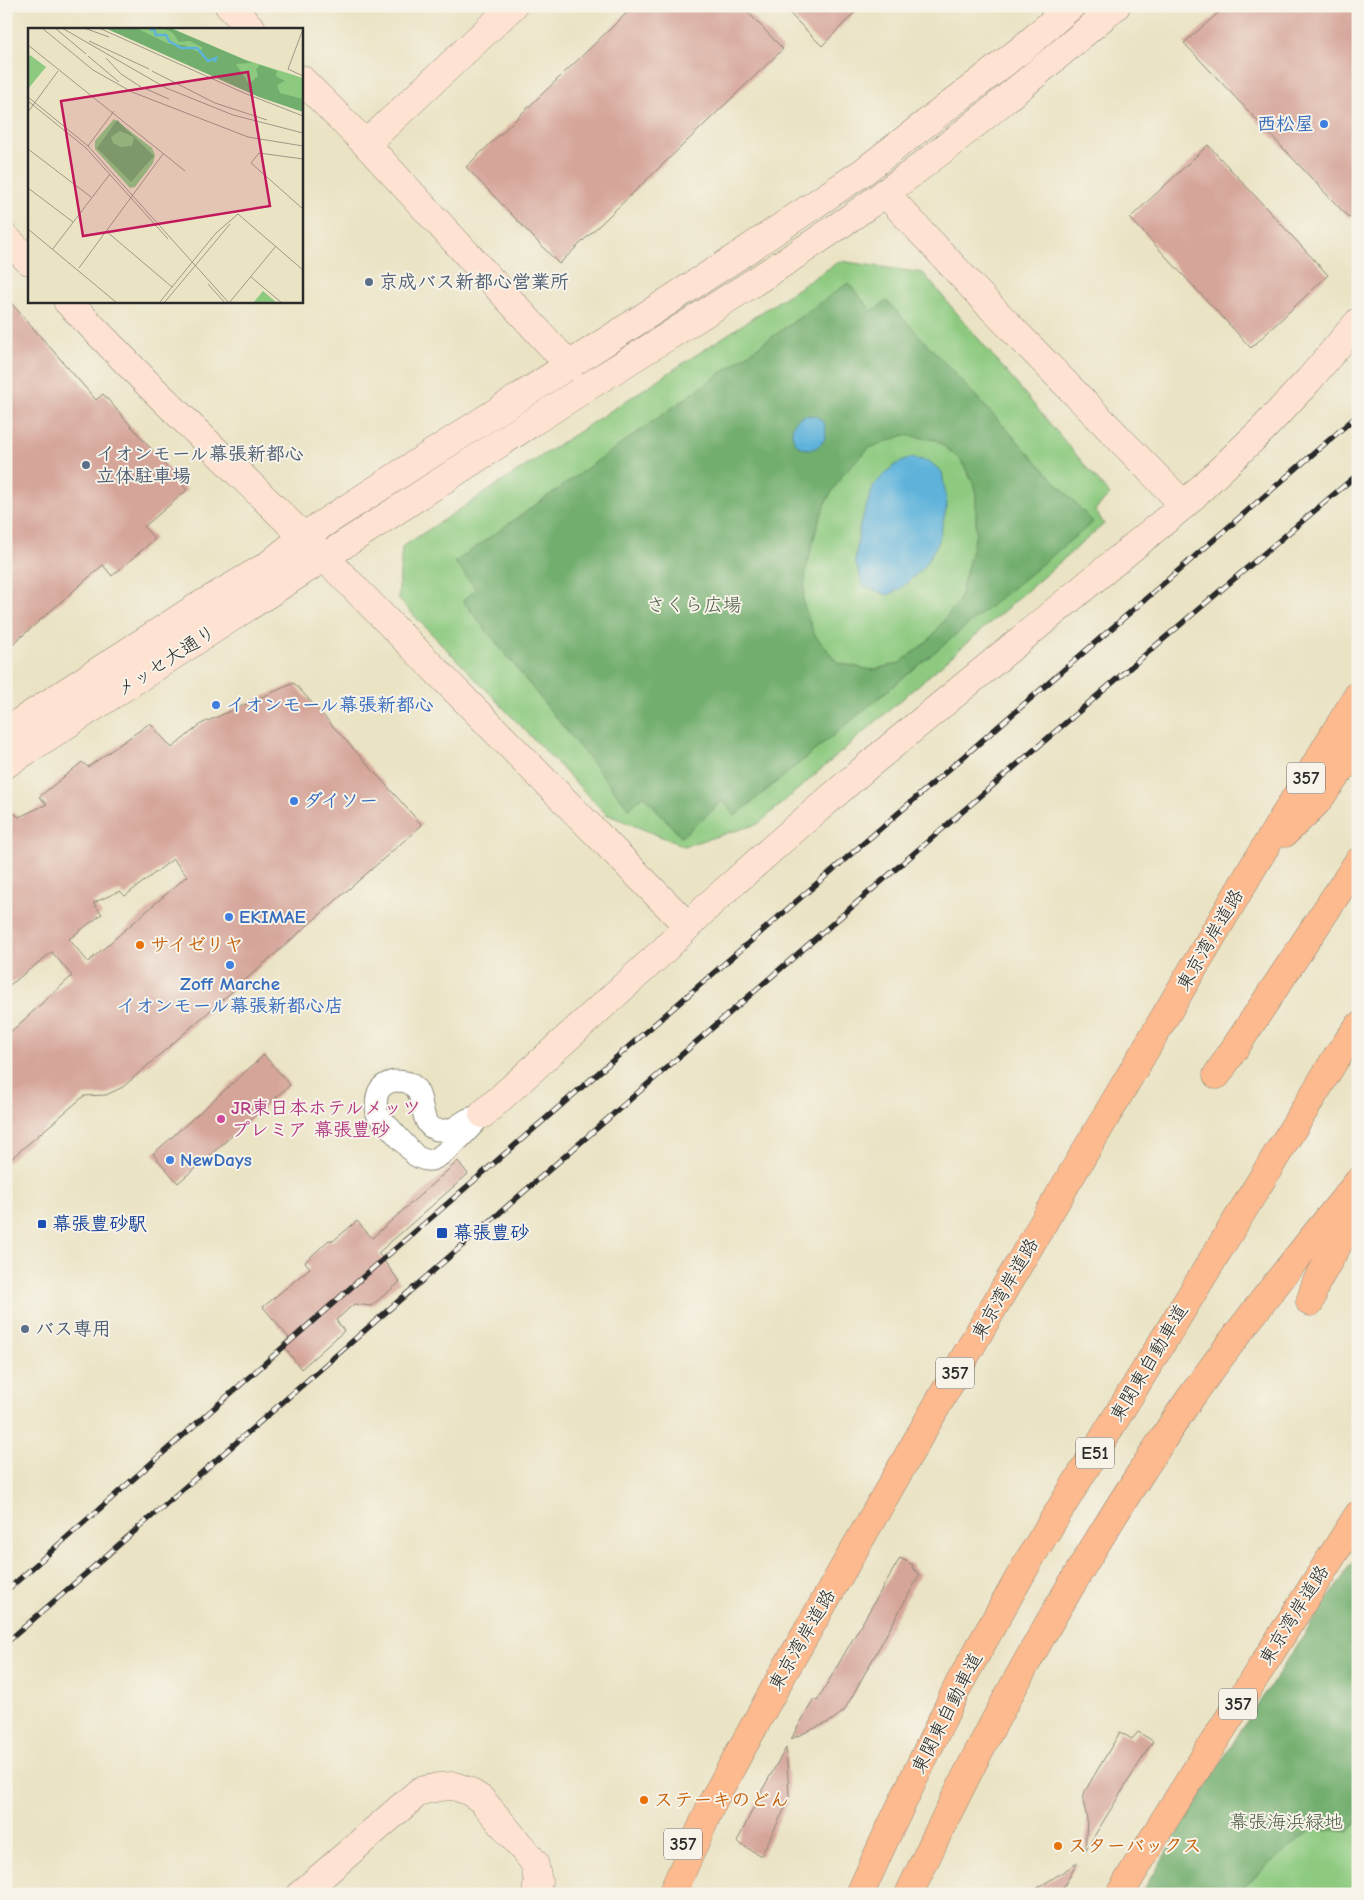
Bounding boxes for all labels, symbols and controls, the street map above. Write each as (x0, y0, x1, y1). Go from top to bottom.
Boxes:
inset map (28, 28, 302, 302)
place label: 西松屋 (1257, 113, 1314, 135)
marker: 西松屋 (1318, 118, 1330, 130)
place label: 京成バス新都心営業所 (379, 271, 569, 293)
marker: 京成バス新都心営業所 (363, 276, 375, 288)
place label: イオンモール幕張新都心 立体駐車場 (96, 443, 304, 487)
marker: イオンモール幕張新都心 立体駐車場 (80, 459, 92, 471)
park label: さくら広場 (646, 594, 742, 616)
street label: メッセ大通り (112, 621, 220, 701)
place label: イオンモール幕張新都心 (226, 694, 434, 716)
marker: イオンモール幕張新都心 (210, 699, 222, 711)
road number: 357 (1287, 762, 1325, 794)
place label: ダイソー (304, 790, 378, 812)
marker: ダイソー (288, 795, 300, 807)
street label: 東京湾岸道路 (1172, 885, 1248, 995)
place label: EKIMAE (239, 906, 306, 928)
marker: EKIMAE (223, 911, 235, 923)
place label: サイゼリヤ (150, 934, 244, 956)
marker: サイゼリヤ (134, 939, 146, 951)
marker: Zoff Marche イオンモール幕張新都心店 (224, 959, 236, 971)
place label: Zoff Marche イオンモール幕張新都心店 (117, 973, 343, 1017)
place label: JR東日本ホテルメッツ プレミア 幕張豊砂 (231, 1097, 421, 1141)
marker: JR東日本ホテルメッツ プレミア 幕張豊砂 (215, 1113, 227, 1125)
place label: NewDays (180, 1149, 252, 1171)
marker: NewDays (164, 1154, 176, 1166)
place label: 幕張豊砂駅 (52, 1213, 147, 1235)
marker: 幕張豊砂駅 (36, 1218, 48, 1230)
place label: 幕張豊砂 (453, 1222, 529, 1244)
marker: 幕張豊砂 (435, 1226, 449, 1240)
street label: 東京湾岸道路 (967, 1234, 1043, 1344)
street label: 東関東自動車道 (1105, 1300, 1193, 1426)
place label: バス専用 (35, 1318, 111, 1340)
marker: バス専用 (19, 1323, 31, 1335)
road number: 357 (936, 1358, 974, 1389)
road number: E51 (1076, 1438, 1114, 1469)
street label: 東京湾岸道路 (1254, 1561, 1334, 1669)
street label: 東京湾岸道路 (764, 1585, 840, 1695)
street label: 東関東自動車道 (907, 1649, 987, 1777)
road number: 357 (1219, 1688, 1257, 1720)
place label: ステーキのどん (654, 1789, 789, 1811)
marker: ステーキのどん (638, 1794, 650, 1806)
park label: 幕張海浜緑地 (1229, 1811, 1343, 1833)
road number: 357 (664, 1828, 702, 1860)
place label: スターバックス (1068, 1835, 1201, 1857)
marker: スターバックス (1052, 1840, 1064, 1852)

